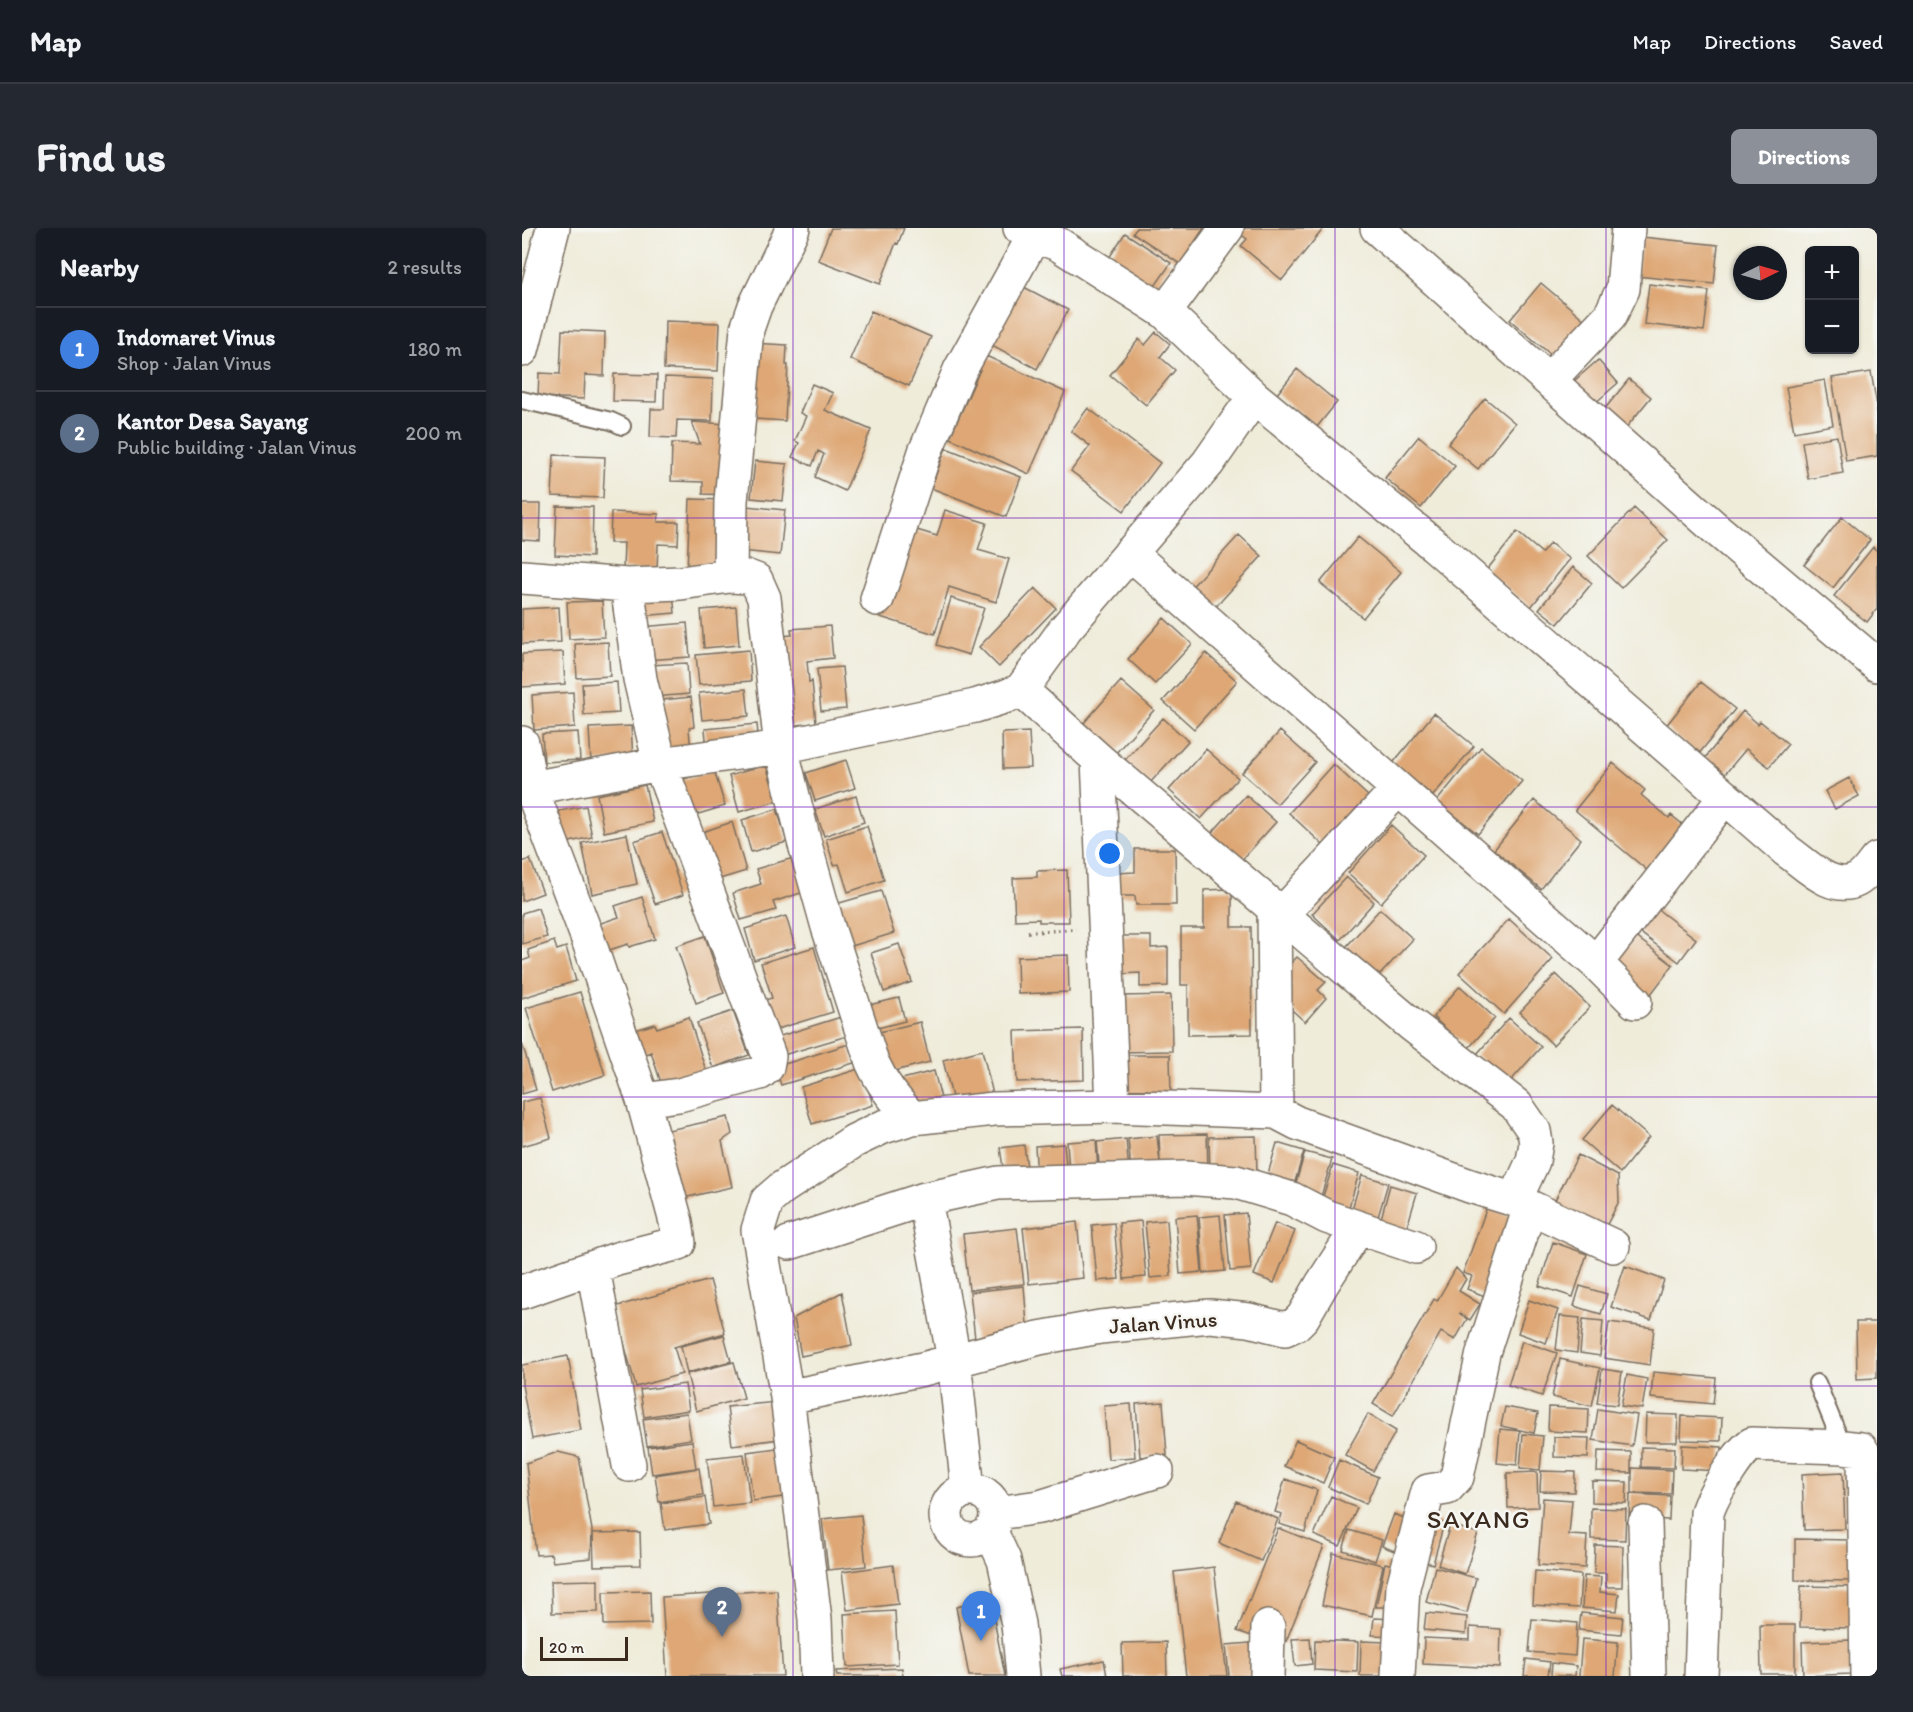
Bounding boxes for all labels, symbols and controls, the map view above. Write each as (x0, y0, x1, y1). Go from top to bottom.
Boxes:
text: Map (30, 24, 81, 58)
text: Map (1633, 29, 1671, 54)
text: Directions (1704, 29, 1796, 54)
text: Saved (1829, 29, 1883, 54)
button: Directions (1731, 129, 1877, 184)
text: Find us (36, 131, 166, 182)
north arrow (1733, 246, 1787, 300)
map controls (1805, 246, 1859, 354)
button: + (1805, 246, 1859, 300)
text: Nearby (60, 251, 139, 283)
text: 2 results (388, 255, 462, 279)
button: − (1805, 300, 1859, 354)
text: Indomaret Vinus (117, 324, 275, 351)
text: 1 (75, 337, 84, 361)
text: 180 m (408, 337, 462, 361)
text: Shop · Jalan Vinus (117, 351, 271, 375)
text: Kantor Desa Sayang (117, 408, 308, 435)
text: 2 (74, 421, 85, 445)
text: 200 m (406, 421, 462, 445)
text: Public building · Jalan Vinus (117, 435, 357, 459)
your location (1095, 839, 1124, 868)
street label: Jalan Vinus (1108, 1305, 1218, 1340)
district label: SAYANG (1427, 1503, 1531, 1535)
pin: 2 (702, 1588, 742, 1637)
pin: 1 (962, 1592, 1000, 1641)
scale bar (540, 1634, 628, 1662)
text: 20 m (549, 1638, 584, 1657)

